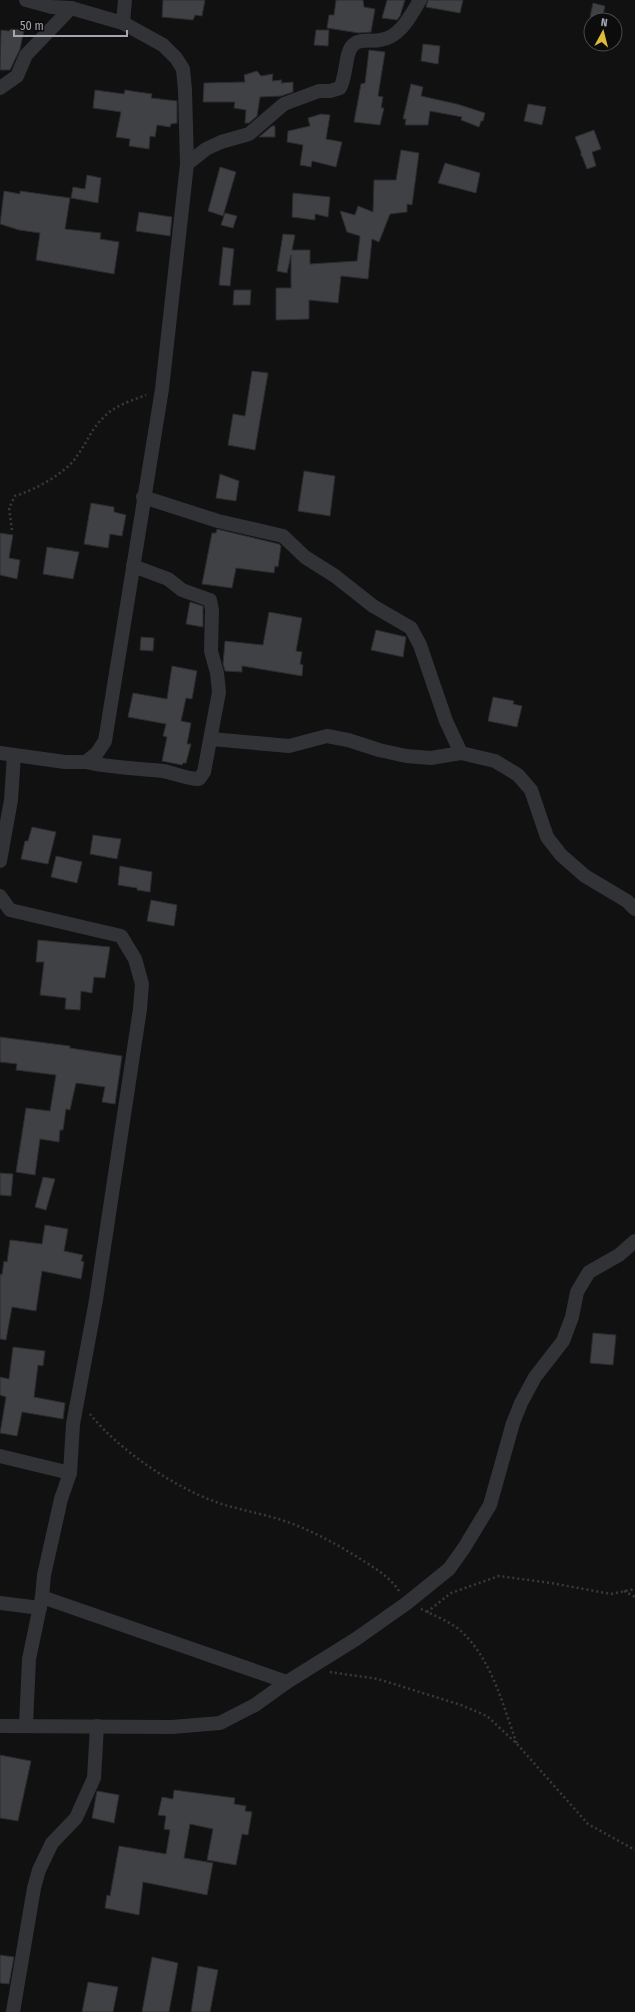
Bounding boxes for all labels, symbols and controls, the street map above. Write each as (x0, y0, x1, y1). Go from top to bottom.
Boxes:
scale bar (14, 12, 127, 38)
north arrow (583, 12, 623, 52)
text: N (600, 16, 608, 29)
text: 50 m (20, 19, 44, 33)

